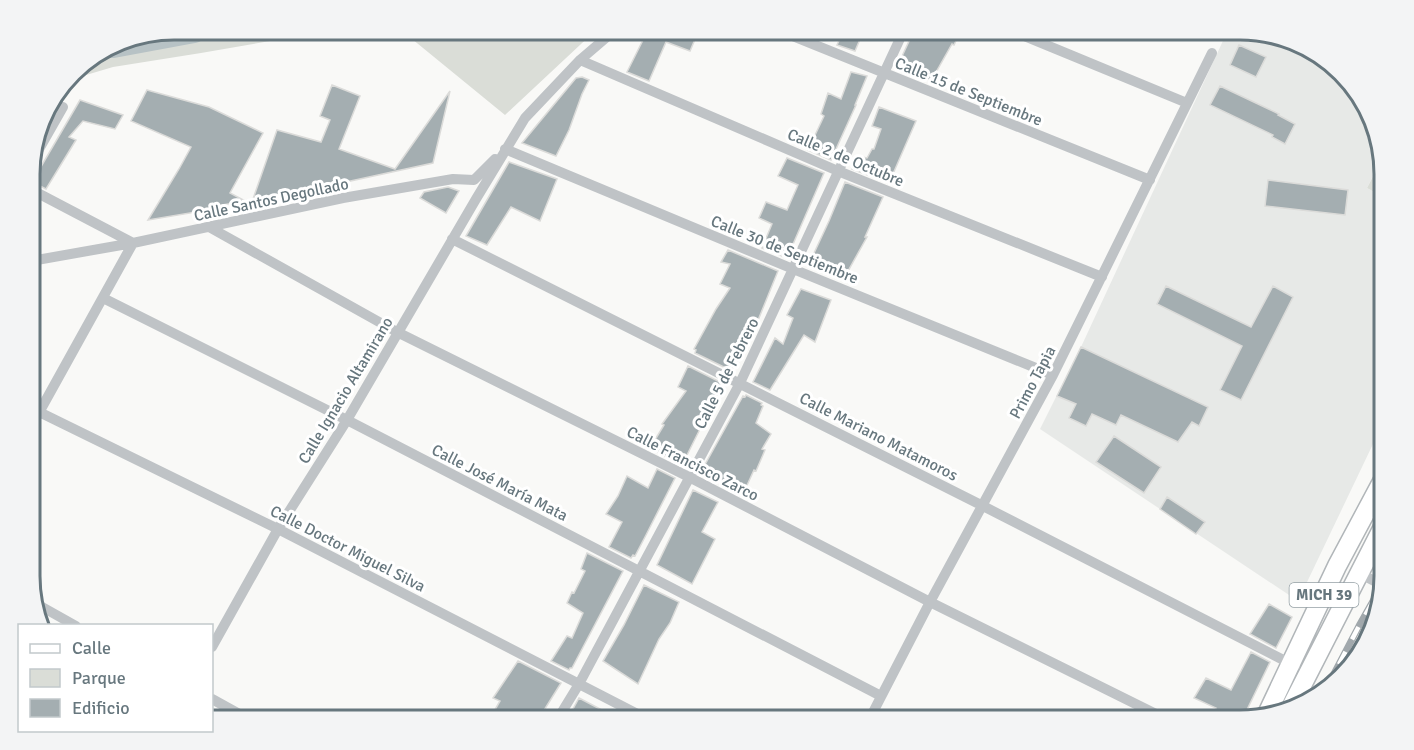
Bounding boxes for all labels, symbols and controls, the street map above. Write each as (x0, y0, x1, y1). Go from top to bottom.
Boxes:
street label: Calle 15 de Septiembre (892, 53, 1045, 131)
street label: Calle 2 de Octubre (784, 124, 907, 192)
street label: Calle Santos Degollado (192, 174, 350, 226)
street label: Calle 30 de Septiembre (708, 211, 861, 289)
street label: Calle Ignacio Altamirano (294, 313, 398, 468)
street label: Calle 5 de Febrero (690, 314, 764, 432)
street label: Primo Tapia (1005, 343, 1060, 422)
street label: Calle Mariano Matamoros (796, 388, 961, 486)
street label: Calle Francisco Zarco (623, 422, 762, 506)
street label: Calle José María Mata (428, 440, 571, 526)
street label: Calle Doctor Miguel Silva (267, 501, 428, 597)
road number: MICH 39 (1290, 583, 1358, 607)
legend (18, 624, 213, 732)
text: Calle (72, 637, 111, 659)
text: Parque (72, 667, 126, 689)
text: Edificio (72, 697, 130, 719)

